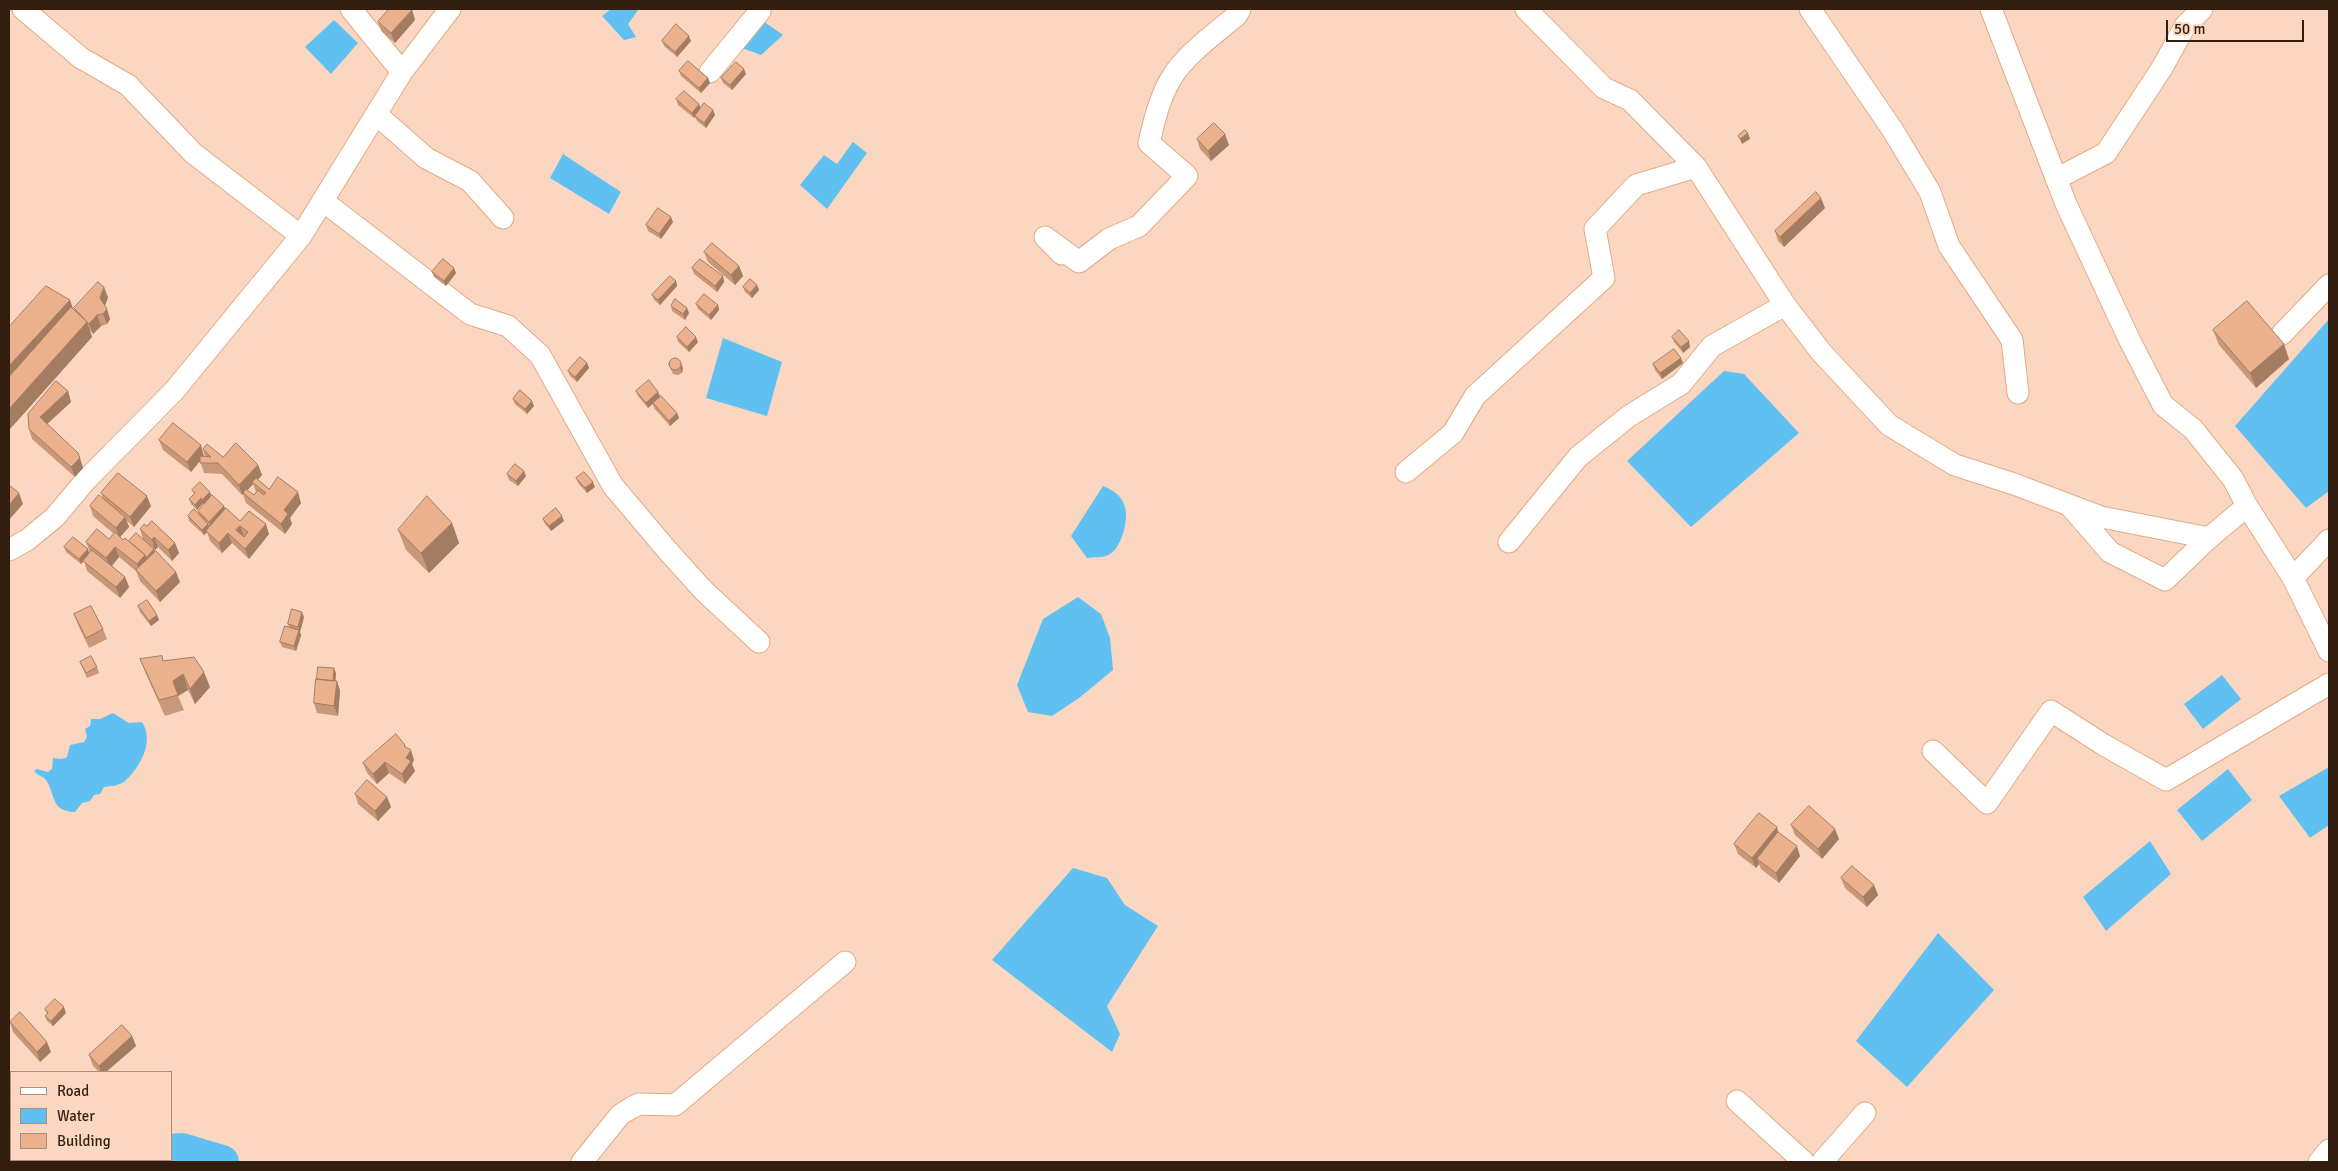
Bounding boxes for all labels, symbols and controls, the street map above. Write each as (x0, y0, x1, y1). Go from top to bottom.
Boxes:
scale bar (2168, 10, 2306, 42)
text: 50 m (2174, 20, 2205, 38)
legend (10, 1071, 172, 1161)
text: Road (57, 1082, 89, 1100)
text: Water (57, 1107, 95, 1125)
text: Building (57, 1132, 111, 1150)

